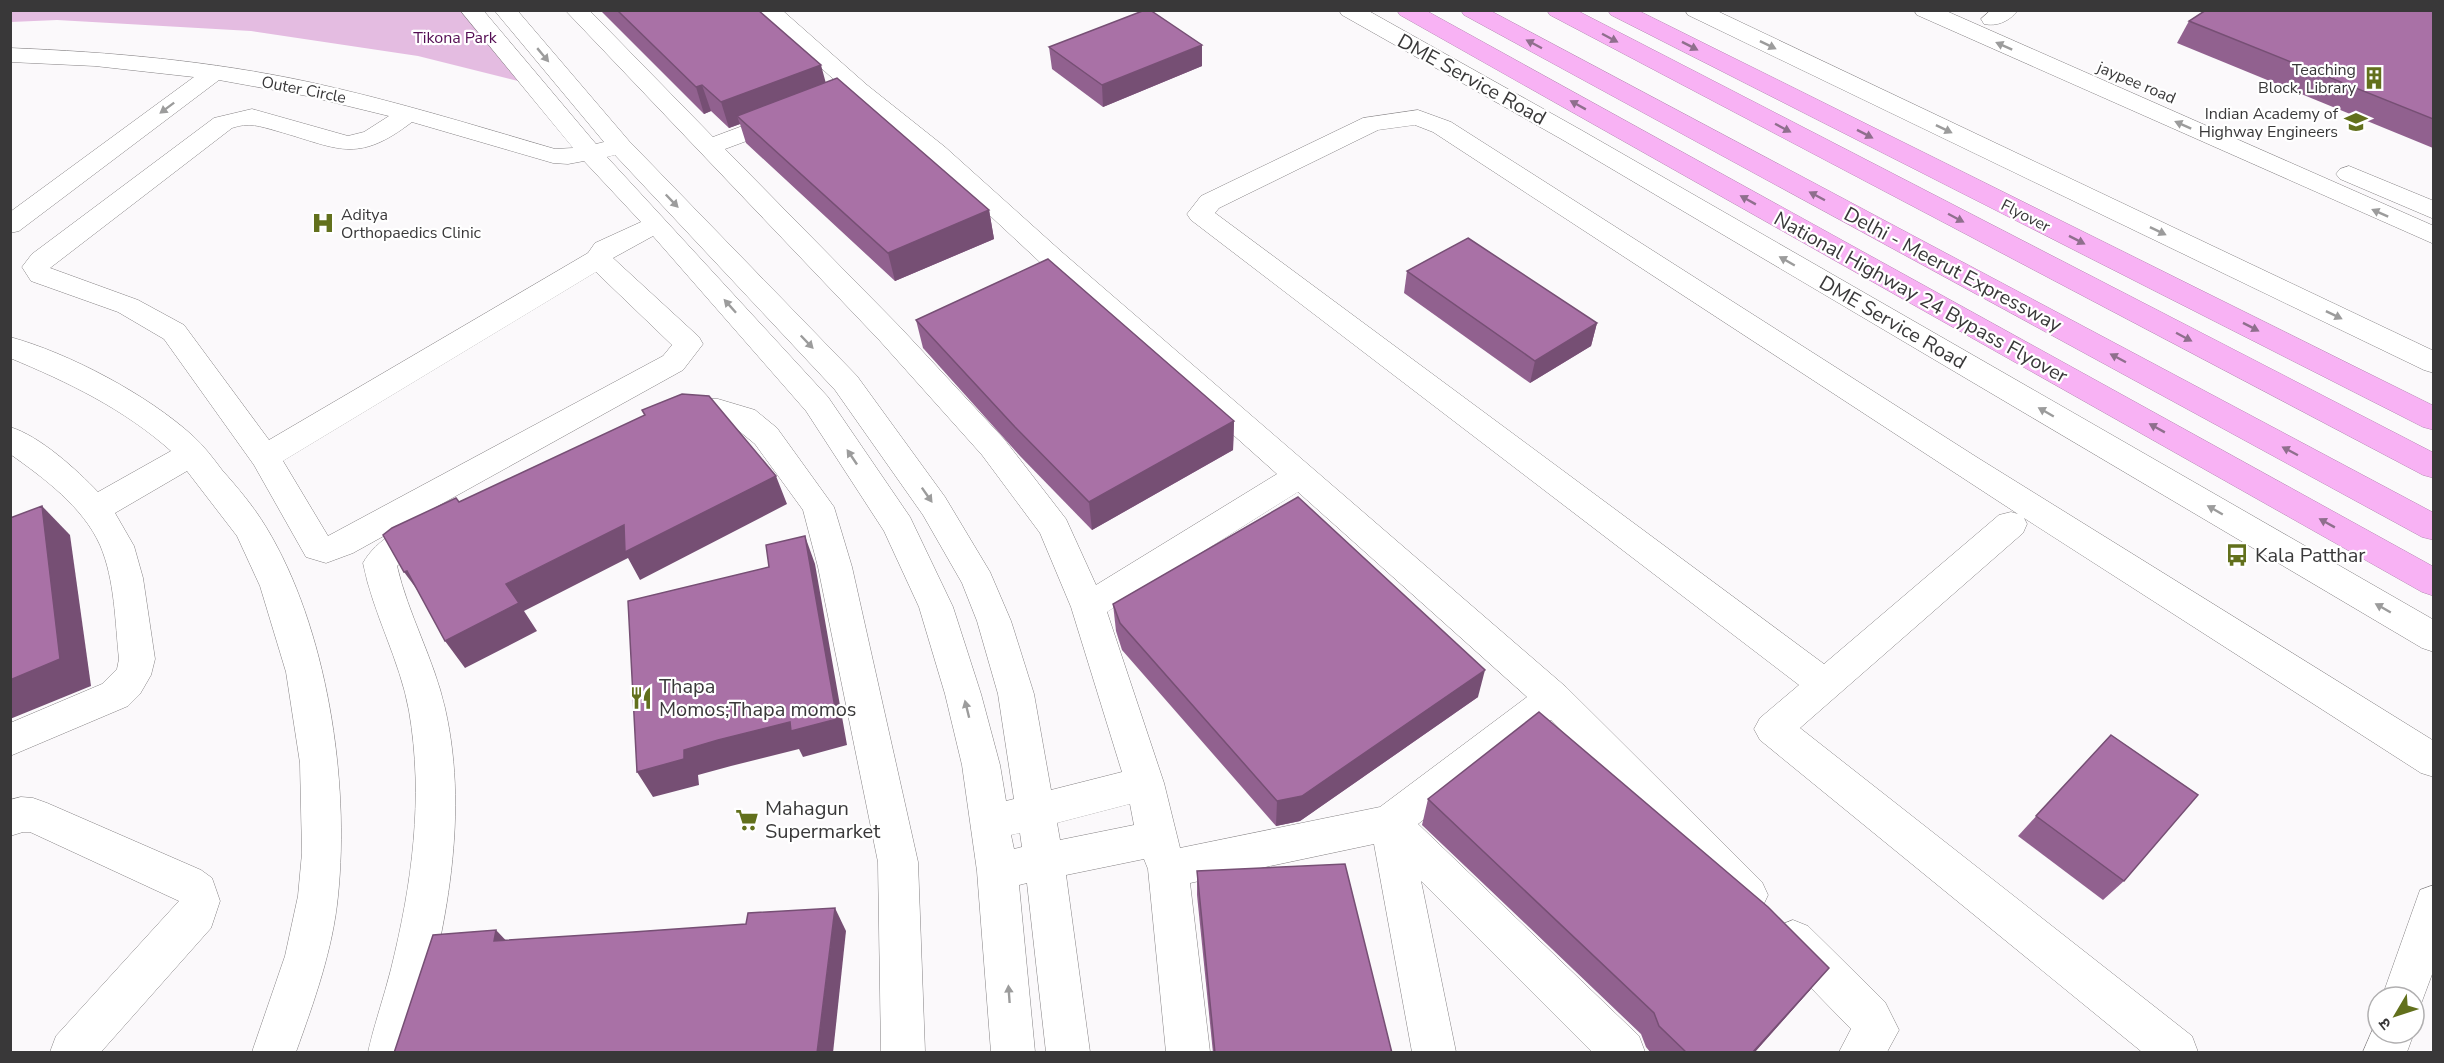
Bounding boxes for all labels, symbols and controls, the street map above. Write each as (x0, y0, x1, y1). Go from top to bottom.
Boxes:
park label: Tikona Park (413, 27, 498, 49)
street label: DME Service Road (1393, 27, 1551, 131)
one-way arrow (1601, 33, 1618, 42)
one-way arrow (1525, 39, 1542, 49)
one-way arrow (1759, 40, 1776, 49)
one-way arrow (1995, 41, 2013, 51)
one-way arrow (1682, 42, 1699, 51)
one-way arrow (536, 47, 549, 62)
street label: jaypee road (2093, 56, 2179, 109)
place label: Teaching Block, Library (2258, 59, 2357, 99)
building icon: Teaching Block, Library (2361, 65, 2387, 91)
street label: Outer Circle (260, 71, 348, 109)
one-way arrow (1569, 100, 1586, 110)
one-way arrow (159, 102, 175, 114)
place label: Indian Academy of Highway Engineers (2199, 103, 2339, 143)
school or university icon: Indian Academy of Highway Engineers (2343, 109, 2369, 135)
one-way arrow (2173, 120, 2191, 130)
one-way arrow (1774, 123, 1791, 133)
one-way arrow (1935, 124, 1952, 133)
one-way arrow (1856, 129, 1873, 138)
one-way arrow (1808, 191, 1825, 201)
one-way arrow (665, 193, 679, 207)
street label: Flyover (1997, 194, 2054, 238)
one-way arrow (1740, 195, 1757, 205)
street label: Delhi - Meerut Expressway (1839, 200, 2067, 339)
place label: Aditya Orthopaedics Clinic (341, 204, 482, 244)
street label: National Highway 24 Bypass Flyover (1769, 205, 2072, 390)
one-way arrow (2371, 207, 2389, 217)
hospital icon: Aditya Orthopaedics Clinic (310, 210, 336, 236)
one-way arrow (1947, 213, 1964, 223)
one-way arrow (2149, 227, 2166, 236)
one-way arrow (2068, 235, 2085, 245)
one-way arrow (1779, 255, 1795, 266)
street label: DME Service Road (1814, 269, 1971, 376)
one-way arrow (723, 298, 737, 313)
one-way arrow (2325, 311, 2342, 320)
one-way arrow (2242, 322, 2260, 332)
one-way arrow (2176, 332, 2193, 342)
one-way arrow (799, 335, 813, 349)
one-way arrow (2109, 353, 2126, 363)
one-way arrow (2037, 407, 2054, 417)
one-way arrow (2148, 423, 2165, 433)
one-way arrow (2281, 446, 2298, 456)
one-way arrow (847, 448, 858, 465)
one-way arrow (921, 487, 933, 503)
one-way arrow (2206, 505, 2223, 515)
one-way arrow (2319, 518, 2336, 528)
bus stop icon: Kala Patthar (2224, 542, 2250, 568)
place label: Kala Patthar (2255, 542, 2365, 569)
one-way arrow (2375, 603, 2391, 614)
place label: Thapa Momos;Thapa momos (659, 673, 857, 723)
restaurant icon: Thapa Momos;Thapa momos (628, 685, 654, 711)
one-way arrow (961, 700, 971, 718)
place label: Mahagun Supermarket (765, 795, 881, 845)
supermarket icon: Mahagun Supermarket (734, 807, 760, 833)
one-way arrow (1004, 985, 1014, 1004)
north arrow (2366, 985, 2426, 1045)
text: उ (2373, 1013, 2397, 1034)

